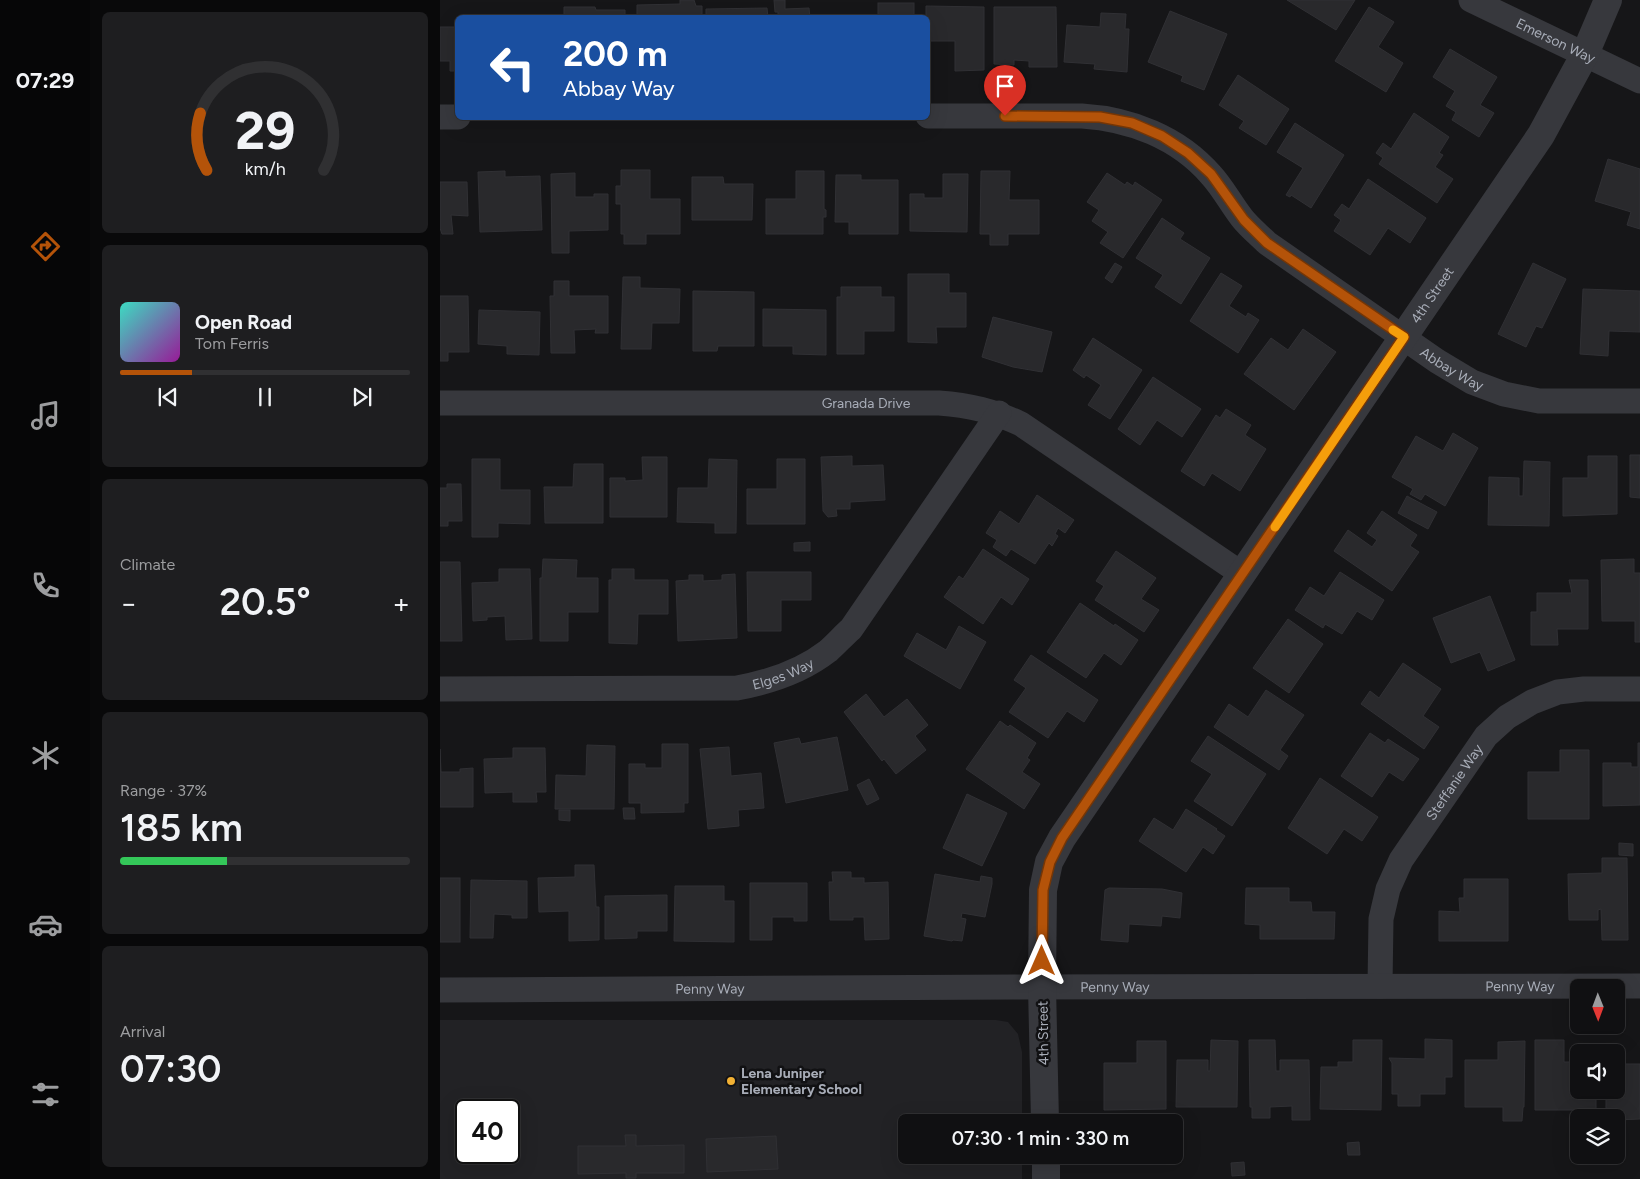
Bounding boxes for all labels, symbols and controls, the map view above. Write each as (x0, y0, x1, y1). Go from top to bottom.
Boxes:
street label: Emerson Way (1513, 15, 1598, 68)
text: 200 m (563, 33, 667, 75)
icon: left (480, 35, 545, 100)
pin (984, 65, 1026, 116)
text: 07:29 (16, 67, 74, 94)
icon: arrive (991, 72, 1019, 100)
text: Abbay Way (563, 75, 675, 102)
text: 29 (235, 100, 295, 162)
text: km/h (245, 158, 285, 179)
icon: directions (28, 229, 63, 264)
street label: 4th Street (1407, 264, 1458, 327)
text: Open Road (195, 311, 292, 334)
text: Tom Ferris (195, 334, 269, 353)
street label: Abbay Way (1417, 344, 1486, 395)
icon: previous (154, 383, 182, 411)
icon: pause (251, 383, 279, 411)
icon: next (348, 383, 376, 411)
street label: Granada Drive (822, 395, 911, 412)
icon: music (28, 398, 63, 433)
text: Climate (120, 555, 175, 574)
icon: phone (28, 568, 63, 603)
text: 20.5° (219, 579, 311, 625)
text: − (120, 586, 137, 620)
text: + (393, 586, 410, 620)
street label: Elges Way (751, 654, 817, 694)
icon: climate (28, 738, 63, 773)
street label: Steffanie Way (1423, 741, 1487, 824)
text: Range · 37% (120, 781, 207, 800)
text: 185 km (120, 805, 243, 851)
icon: car (28, 907, 63, 942)
position arrow (1015, 934, 1067, 986)
street label: Penny Way (1485, 978, 1555, 995)
street label: Penny Way (1080, 979, 1150, 996)
north arrow (1570, 979, 1625, 1034)
map controls (1570, 979, 1625, 1164)
street label: Penny Way (675, 980, 745, 998)
street label: 4th Street (1034, 1001, 1053, 1065)
text: Arrival (120, 1022, 165, 1041)
button: sound (1570, 1044, 1625, 1099)
text: 07:30 (120, 1046, 222, 1092)
place label: Lena Juniper Elementary School (741, 1065, 862, 1098)
marker: Lena Juniper Elementary School (725, 1075, 737, 1087)
icon: filters (28, 1077, 63, 1112)
speed limit sign: 40 (455, 1099, 520, 1164)
button: layers (1570, 1109, 1625, 1164)
text: 07:30 · 1 min · 330 m (952, 1127, 1129, 1150)

